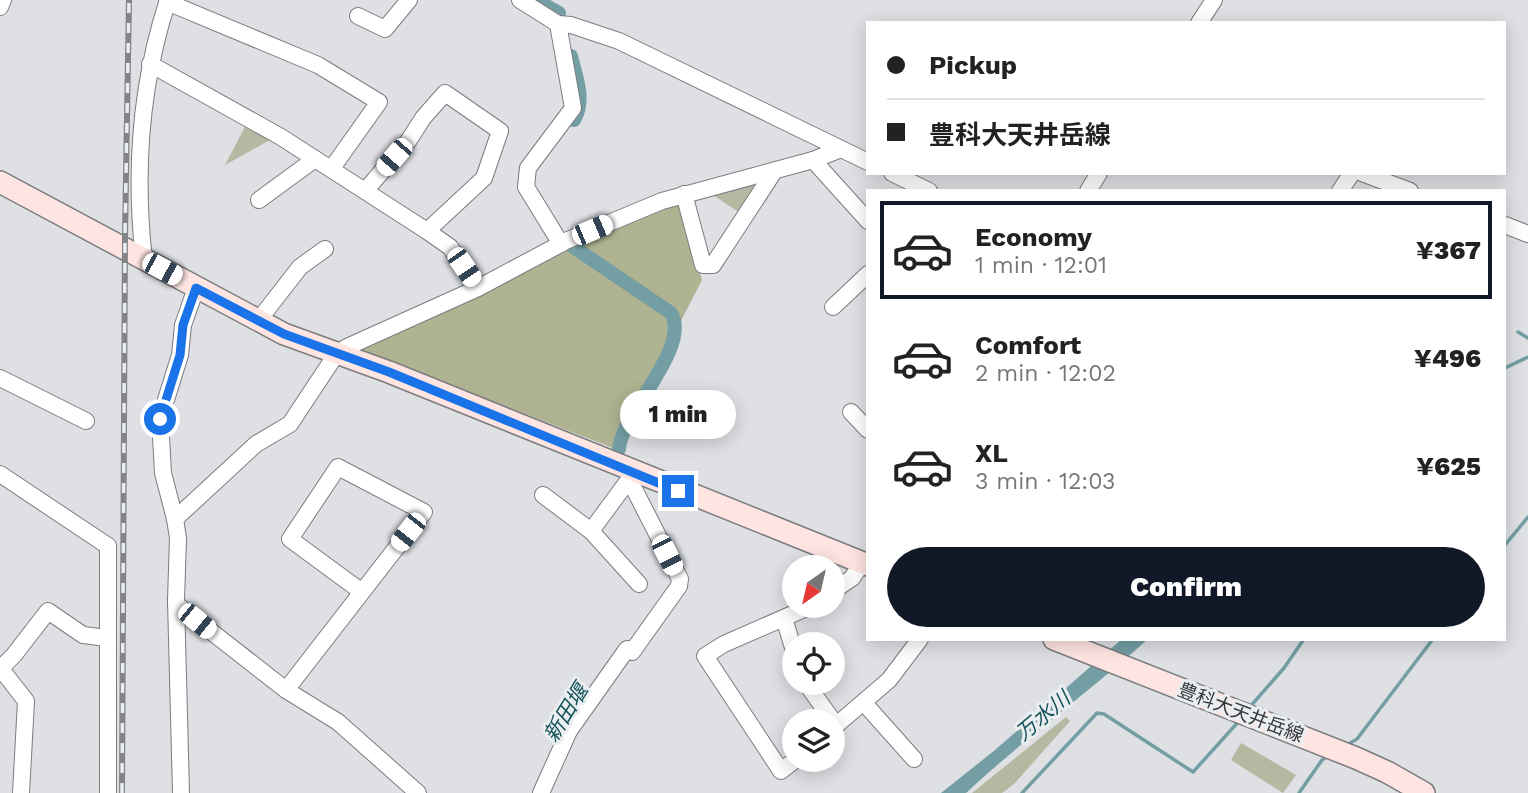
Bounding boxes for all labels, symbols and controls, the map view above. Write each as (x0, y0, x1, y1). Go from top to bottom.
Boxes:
text: Pickup (929, 50, 1017, 80)
text: 豊科大天井岳線 (929, 120, 1111, 150)
car (373, 134, 416, 180)
car (569, 212, 616, 248)
icon: car (891, 219, 954, 282)
text: Economy (975, 222, 1092, 252)
text: ¥367 (1416, 235, 1481, 265)
car (444, 244, 485, 290)
car (139, 250, 186, 288)
text: 1 min · 12:01 (975, 252, 1107, 279)
icon: car (891, 327, 954, 390)
text: Comfort (975, 330, 1081, 360)
text: ¥496 (1414, 343, 1481, 373)
text: 2 min · 12:02 (975, 360, 1116, 387)
callout: 1 min (620, 390, 736, 438)
text: 1 min (648, 401, 708, 428)
route start (144, 403, 176, 435)
icon: car (891, 435, 954, 498)
text: XL (975, 438, 1008, 468)
text: ¥625 (1416, 451, 1481, 481)
text: 3 min · 12:03 (975, 468, 1115, 495)
route end (662, 475, 694, 507)
car (387, 509, 430, 555)
car (649, 532, 686, 578)
button: Confirm (887, 547, 1485, 627)
north arrow (782, 555, 845, 618)
map controls (782, 555, 845, 772)
car (175, 600, 220, 642)
button: locate (782, 632, 845, 695)
water label: 新田堰 (538, 676, 595, 746)
street label: 豊科大天井岳線 (1175, 678, 1307, 747)
water label: 万水川 (1011, 685, 1076, 745)
button: layers (782, 709, 845, 772)

